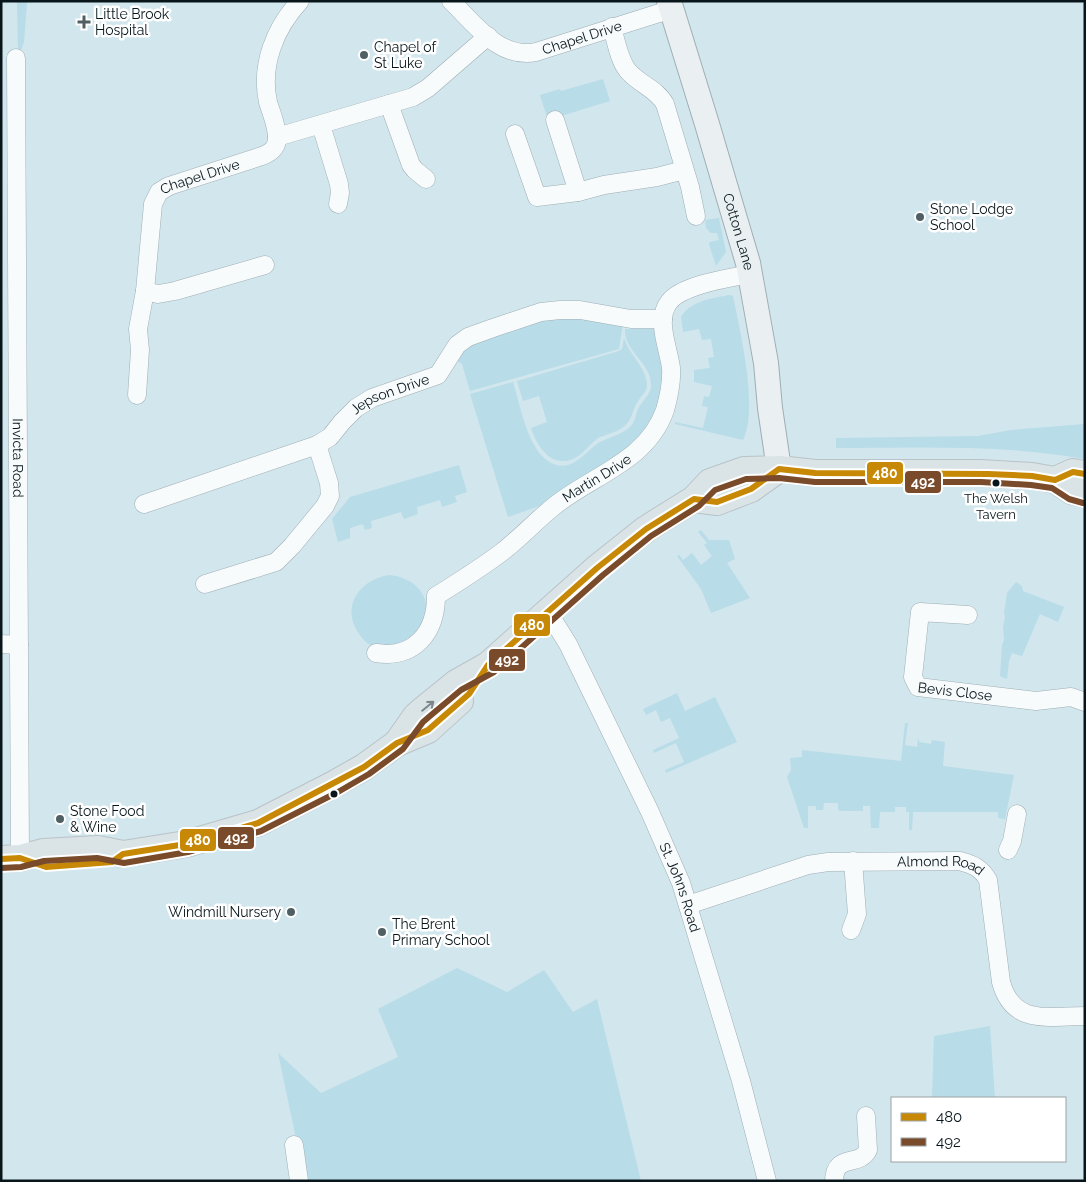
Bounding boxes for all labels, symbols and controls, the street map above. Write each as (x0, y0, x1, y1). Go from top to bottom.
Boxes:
place label: Little Brook Hospital (95, 6, 170, 38)
marker: Little Brook Hospital (77, 15, 91, 29)
street label: Chapel Drive (540, 17, 624, 58)
place label: Chapel of St Luke (374, 39, 437, 71)
marker: Chapel of St Luke (358, 49, 370, 61)
street label: Chapel Drive (157, 156, 242, 198)
street label: Cotton Lane (720, 191, 757, 271)
place label: Stone Lodge School (930, 201, 1013, 233)
marker: Stone Lodge School (914, 211, 926, 223)
street label: Jepson Drive (347, 371, 431, 417)
street label: Invicta Road (10, 418, 26, 498)
street label: Martin Drive (559, 451, 634, 505)
line badge: 480 (866, 461, 904, 485)
text: 480 (872, 465, 898, 481)
line badge: 492 (904, 470, 942, 494)
text: 492 (911, 474, 935, 490)
marker: The Welsh Tavern (991, 478, 1001, 488)
place label: The Welsh Tavern (964, 491, 1028, 522)
line badge: 480 (513, 613, 551, 637)
text: 480 (519, 617, 545, 633)
line badge: 492 (488, 648, 526, 672)
text: 492 (495, 652, 519, 668)
street label: Bevis Close (917, 679, 993, 704)
one-way arrow (421, 700, 434, 711)
unlabelled marker (329, 789, 339, 799)
place label: Stone Food & Wine (70, 803, 144, 835)
marker: Stone Food & Wine (54, 813, 66, 825)
line badge: 492 (217, 826, 255, 850)
line badge: 480 (179, 828, 217, 852)
text: 492 (224, 830, 248, 846)
text: 480 (185, 832, 211, 848)
street label: St. Johns Road (656, 840, 703, 934)
street label: Almond Road (897, 853, 988, 878)
place label: Windmill Nursery (168, 904, 281, 920)
marker: Windmill Nursery (285, 906, 297, 918)
place label: The Brent Primary School (392, 916, 490, 948)
marker: The Brent Primary School (376, 926, 388, 938)
legend (891, 1097, 1066, 1162)
text: 480 (936, 1108, 962, 1126)
text: 492 (936, 1133, 961, 1151)

